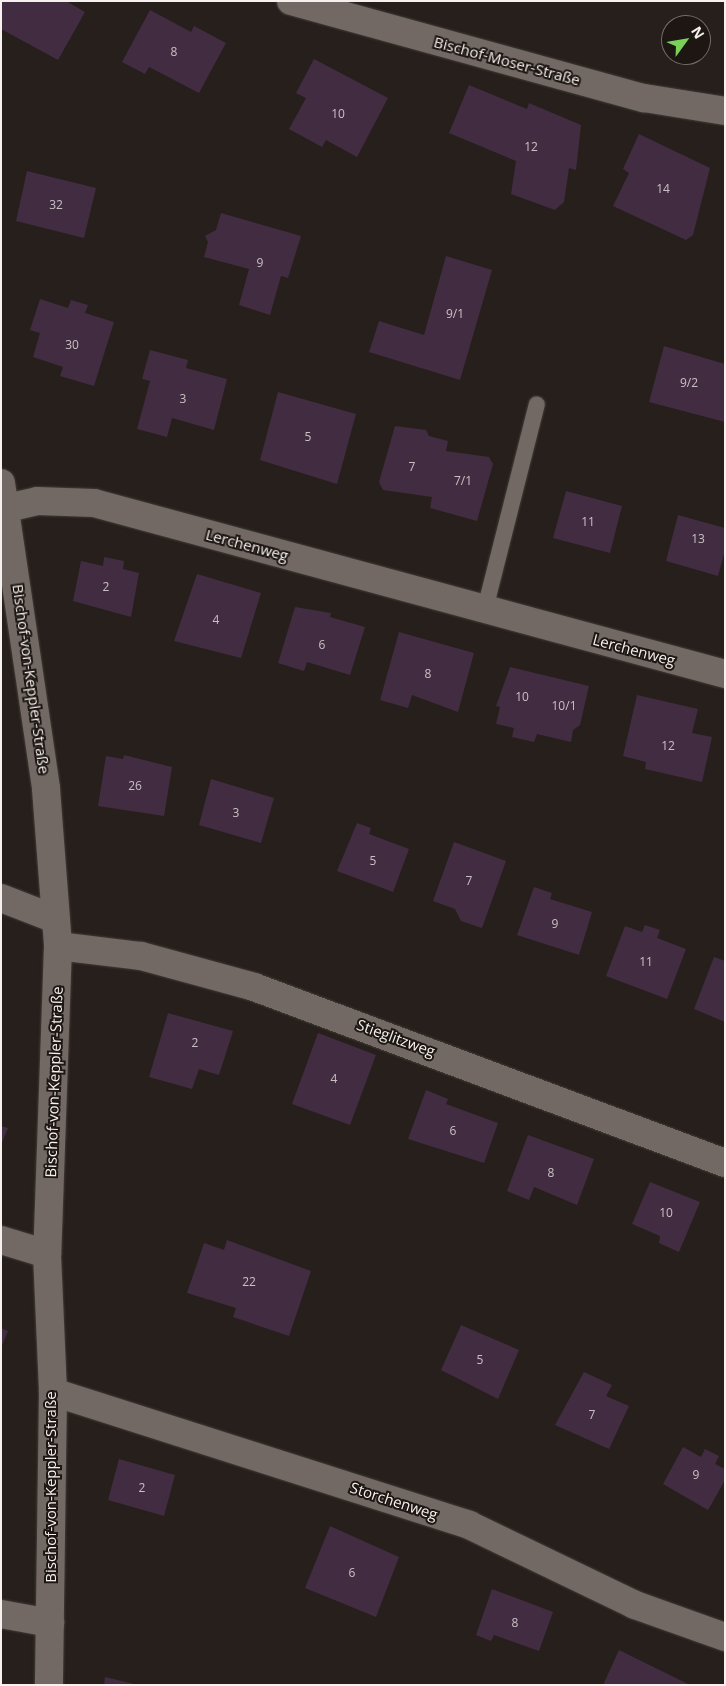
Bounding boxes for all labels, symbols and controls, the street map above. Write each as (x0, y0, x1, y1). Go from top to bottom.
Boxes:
north arrow (661, 15, 711, 65)
text: N (687, 22, 709, 42)
street label: Bischof-Moser-Straße (432, 33, 582, 89)
house number: 8 (171, 45, 177, 59)
house number: 10 (331, 107, 345, 121)
house number: 12 (524, 140, 538, 154)
house number: 14 (656, 182, 670, 196)
house number: 32 (49, 198, 63, 212)
house number: 9 (257, 256, 263, 270)
house number: 9/1 (446, 307, 464, 321)
house number: 30 (65, 338, 79, 352)
house number: 9/2 (680, 376, 698, 390)
house number: 3 (180, 392, 186, 406)
house number: 5 (305, 430, 311, 444)
house number: 7 (409, 460, 415, 474)
house number: 7/1 (454, 474, 472, 488)
house number: 11 (581, 515, 595, 529)
street label: Lerchenweg (204, 525, 290, 565)
house number: 13 (691, 532, 705, 546)
house number: 2 (103, 580, 109, 594)
street label: Bischof-von-Keppler-Straße (9, 583, 53, 775)
house number: 4 (213, 613, 219, 627)
street label: Lerchenweg (591, 630, 677, 670)
house number: 6 (319, 638, 325, 652)
house number: 8 (425, 667, 431, 681)
house number: 10 (515, 690, 529, 704)
house number: 10/1 (552, 699, 576, 713)
house number: 12 (661, 739, 675, 753)
house number: 26 (128, 779, 142, 793)
house number: 3 (233, 806, 239, 820)
house number: 5 (370, 854, 376, 868)
house number: 7 (466, 874, 472, 888)
house number: 9 (552, 917, 558, 931)
house number: 11 (639, 955, 653, 969)
street label: Bischof-von-Keppler-Straße (42, 986, 66, 1178)
street label: Stieglitzweg (354, 1016, 438, 1060)
house number: 2 (192, 1036, 198, 1050)
house number: 4 (331, 1072, 337, 1086)
house number: 6 (450, 1124, 456, 1138)
house number: 8 (548, 1166, 554, 1180)
house number: 10 (659, 1206, 673, 1220)
house number: 22 (242, 1275, 256, 1289)
house number: 5 (477, 1353, 483, 1367)
street label: Bischof-von-Keppler-Straße (42, 1391, 60, 1583)
house number: 7 (589, 1408, 595, 1422)
house number: 9 (693, 1468, 699, 1482)
street label: Storchenweg (348, 1478, 440, 1524)
house number: 2 (139, 1481, 145, 1495)
house number: 6 (349, 1566, 355, 1580)
house number: 8 (512, 1616, 518, 1630)

